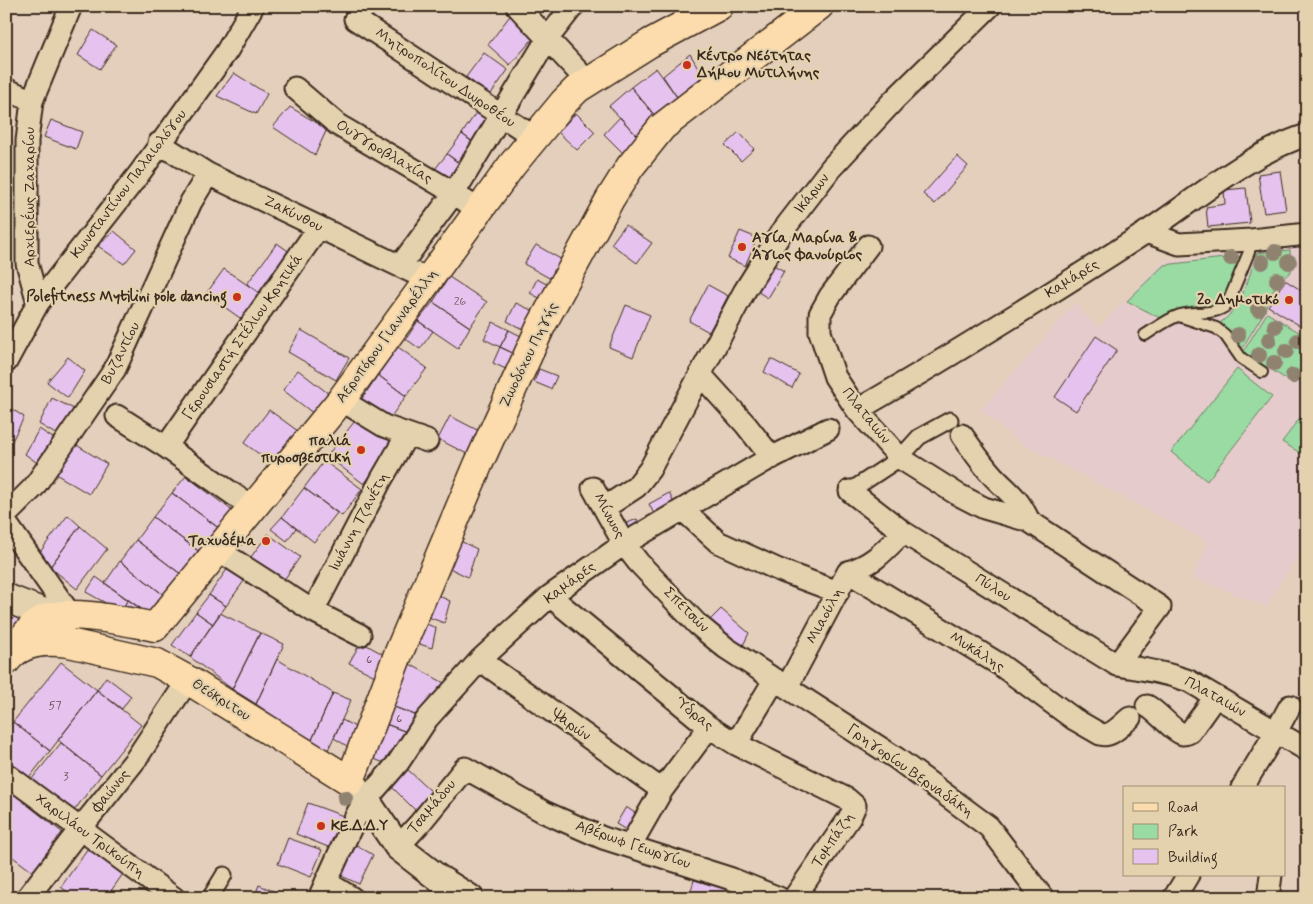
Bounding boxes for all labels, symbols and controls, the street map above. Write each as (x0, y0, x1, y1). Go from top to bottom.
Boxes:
street label: Μητροπολίτου Δωροθέου (371, 23, 519, 133)
place label: Κέντρο Νεότητας Δήμου Μυτιλήνης (696, 45, 820, 83)
marker: Κέντρο Νεότητας Δήμου Μυτιλήνης (681, 59, 693, 71)
street label: Κωνσταντίνου Παλαιολόγου (66, 105, 192, 263)
street label: Ουγγροβλαχίας (332, 115, 437, 189)
street label: Αρχιερέως Ζαχαρίου (20, 127, 40, 267)
street label: Ικάρων (790, 169, 834, 219)
street label: Ζακύνθου (260, 191, 326, 237)
place label: Αγία Μαρίνα & Άγιος Φανούριος (752, 228, 862, 265)
marker: Αγία Μαρίνα & Άγιος Φανούριος (736, 241, 748, 253)
street label: Γερουσιαστή Στέλιου Κρητικά (178, 250, 308, 424)
street label: Καμάρες (1041, 254, 1103, 303)
street label: Αεροπόρου Γιανναρέλλη (332, 265, 443, 407)
place label: Polefitness Mytilini pole dancing (26, 286, 227, 309)
place label: 2ο Δημοτικό (1197, 290, 1279, 310)
marker: Polefitness Mytilini pole dancing (231, 291, 243, 303)
house number: 26 (454, 294, 467, 310)
marker: 2ο Δημοτικό (1283, 294, 1295, 306)
street label: Ζωοδόχου Πηγής (495, 299, 563, 411)
street label: Βυζαντίου (97, 318, 145, 387)
street label: Πλαταιών (837, 384, 895, 449)
place label: παλιά πυροσβεστική (261, 431, 352, 468)
marker: παλιά πυροσβεστική (355, 444, 367, 456)
street label: Ιωάννη Τζανέτη (324, 469, 394, 575)
street label: Μίνωος (588, 490, 630, 543)
place label: Ταχυδέμα (187, 530, 256, 551)
marker: Ταχυδέμα (260, 535, 272, 547)
street label: Καμάρες (540, 557, 600, 609)
street label: Πύλου (971, 569, 1015, 607)
street label: Σπετσών (659, 583, 714, 638)
street label: Μιαούλη (802, 584, 848, 648)
street label: Μυκάλης (946, 627, 1009, 677)
house number: 6 (366, 652, 372, 668)
street label: Πλαταιών (1181, 672, 1250, 722)
street label: Θεόκριτου (188, 674, 254, 726)
street label: Ύδρας (670, 693, 718, 736)
house number: 57 (48, 698, 62, 714)
street label: Ψαρών (547, 704, 595, 746)
house number: 6 (396, 711, 402, 727)
street label: Γρηγορίου Βερναδάκη (843, 720, 977, 822)
street label: Φαώνος (87, 765, 135, 817)
house number: 3 (63, 769, 69, 785)
street label: Τσαμάδου (403, 775, 461, 839)
legend (1123, 786, 1286, 876)
street label: Χαριλάου Τρικούπη (31, 789, 149, 883)
text: Road (1168, 798, 1198, 818)
street label: Τομπάζη (807, 808, 859, 872)
place label: ΚΕ.Δ.Δ.Υ (331, 816, 389, 836)
street label: Αβέρωφ Γεωργίου (573, 816, 694, 874)
marker: ΚΕ.Δ.Δ.Υ (315, 820, 327, 832)
text: Park (1168, 822, 1198, 842)
text: Building (1168, 848, 1218, 869)

